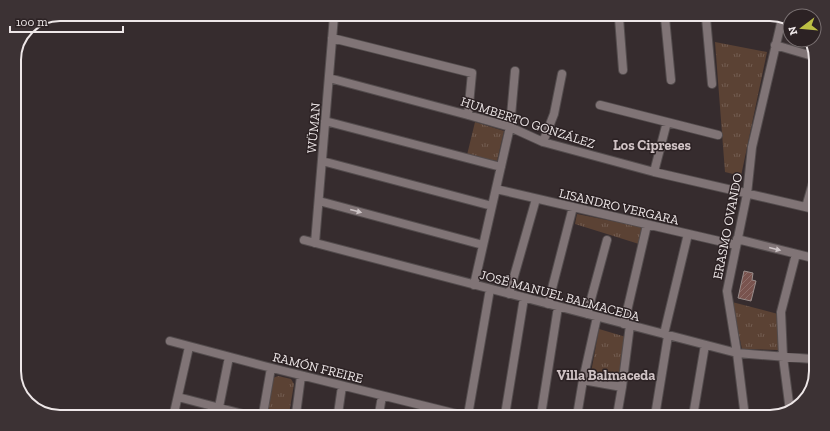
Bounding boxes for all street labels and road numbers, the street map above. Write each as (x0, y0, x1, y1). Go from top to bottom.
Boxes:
street label: HUMBERTO GONZÁLEZ (459, 94, 597, 151)
street label: WÜMAN (304, 102, 323, 154)
street label: ERASMO OVANDO (710, 172, 745, 281)
street label: LISANDRO VERGARA (557, 185, 681, 228)
street label: JOSÉ MANUEL BALMACEDA (478, 267, 642, 324)
street label: RAMÓN FREIRE (271, 349, 365, 386)

